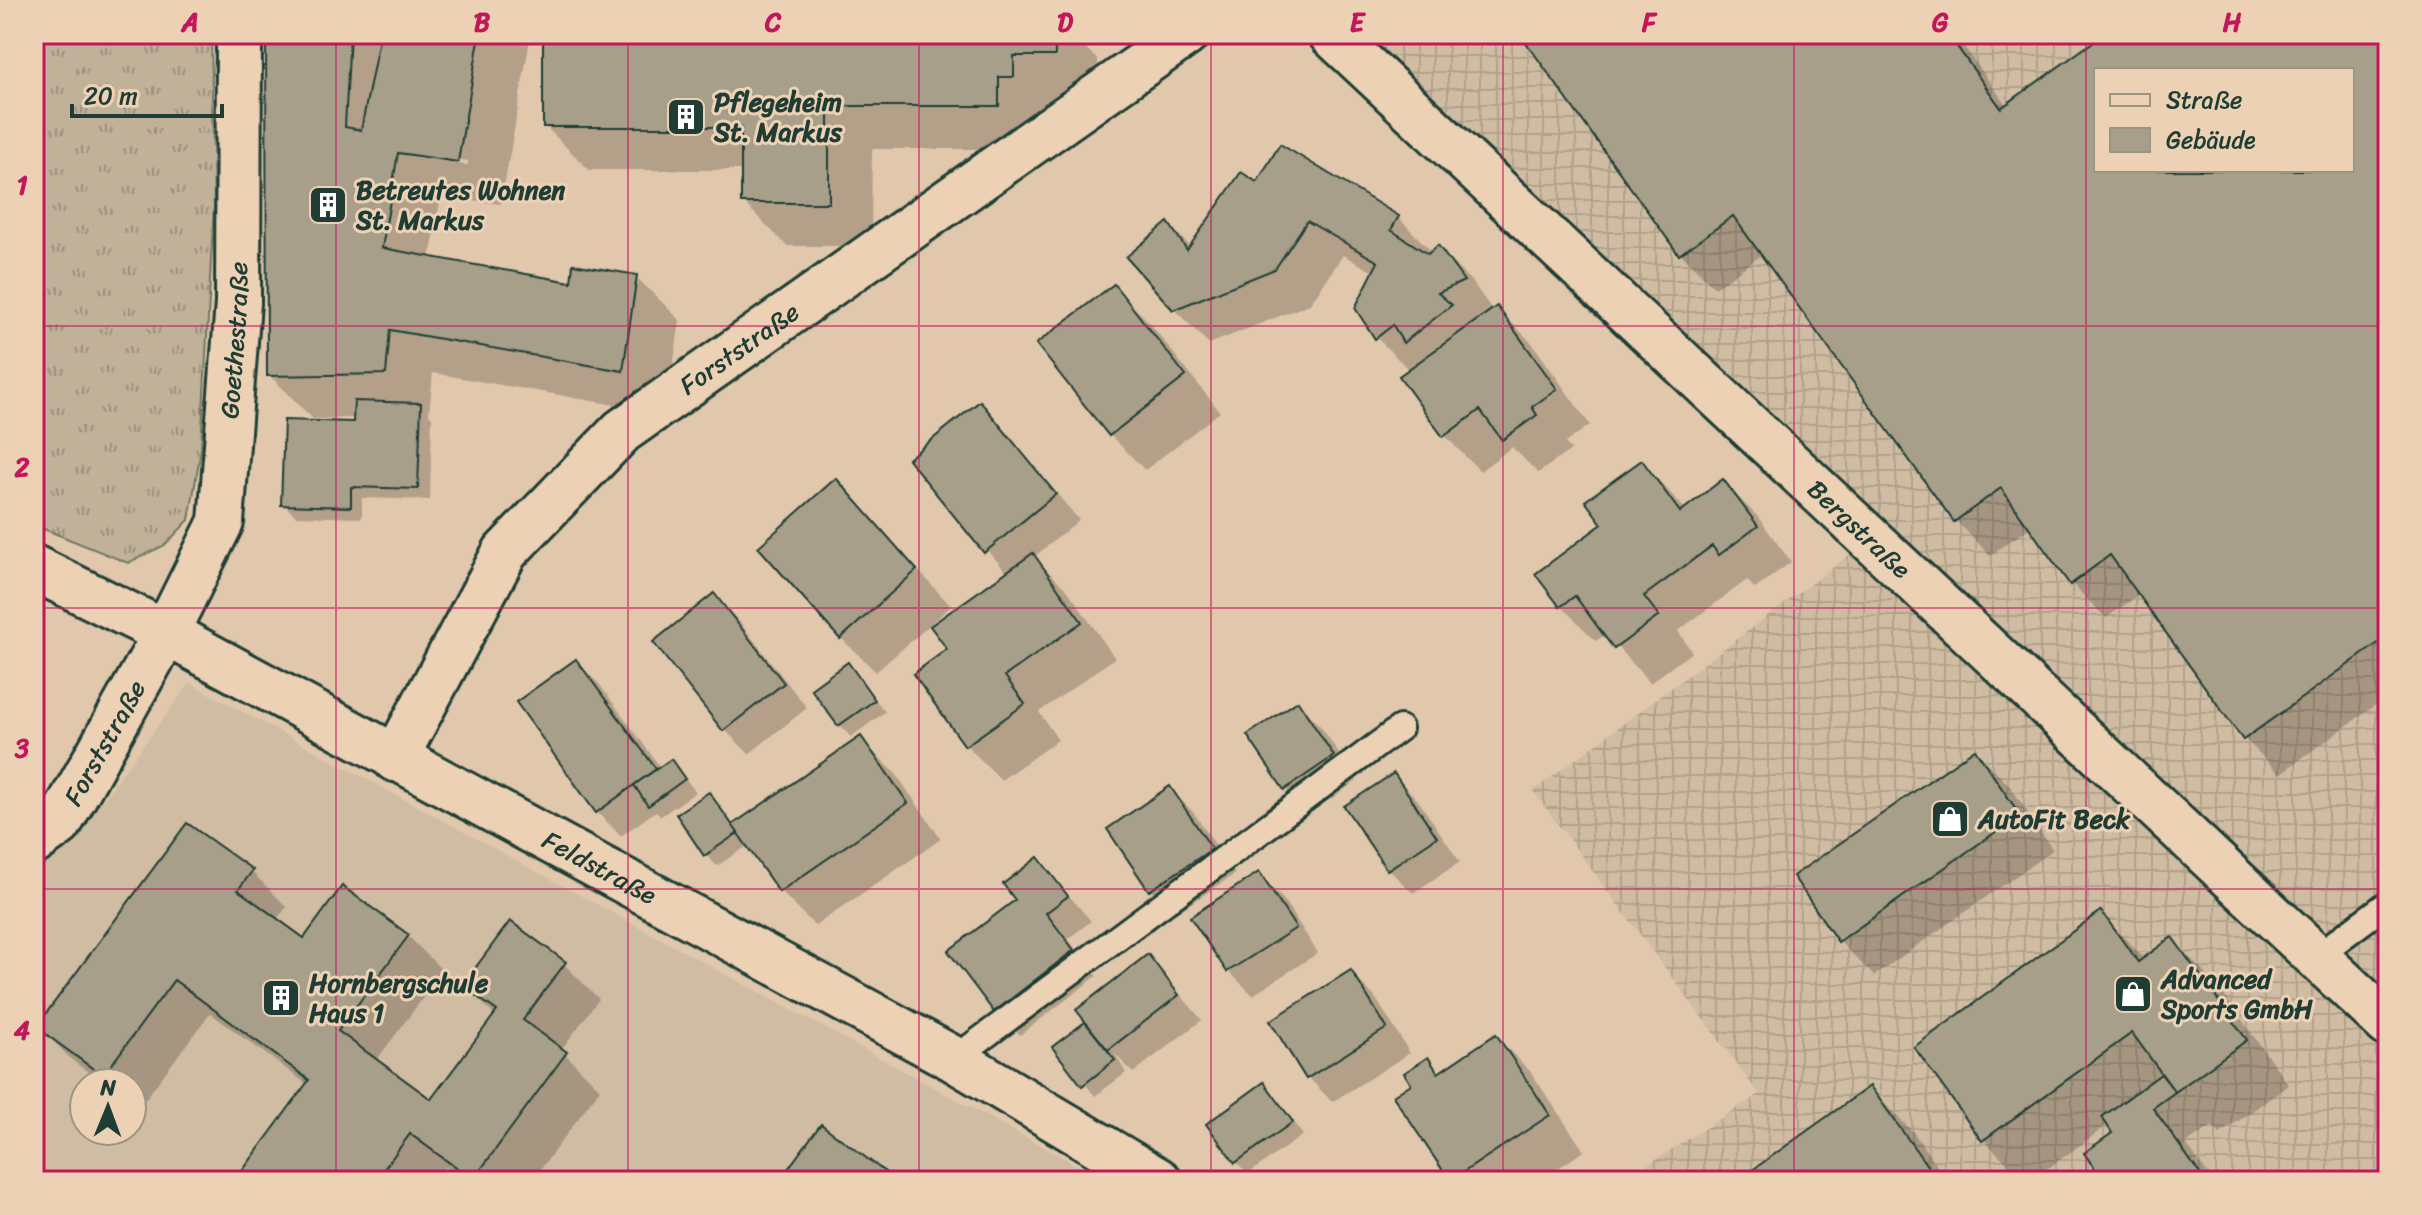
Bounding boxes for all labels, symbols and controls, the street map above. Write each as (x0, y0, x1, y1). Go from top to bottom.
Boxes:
text: A (180, 0, 199, 45)
text: B (474, 0, 491, 45)
text: C (764, 0, 782, 45)
text: D (1057, 0, 1073, 45)
text: E (1350, 0, 1367, 45)
text: F (1641, 0, 1658, 45)
text: G (1932, 0, 1949, 45)
text: H (2223, 0, 2242, 45)
scale bar (72, 68, 222, 118)
legend (2094, 68, 2354, 172)
text: 20 m (84, 75, 138, 117)
place label: Pflegeheim St. Markus (713, 79, 843, 155)
text: Straße (2166, 79, 2242, 121)
building icon: Pflegeheim St. Markus (665, 96, 707, 138)
text: Gebäude (2166, 119, 2256, 161)
text: 1 (16, 162, 28, 208)
place label: Betreutes Wohnen St. Markus (355, 167, 565, 243)
building icon: Betreutes Wohnen St. Markus (307, 184, 349, 226)
street label: Goethestraße (206, 261, 261, 420)
street label: Forststraße (669, 290, 809, 407)
text: 2 (13, 444, 30, 490)
street label: Bergstraße (1796, 468, 1923, 590)
street label: Forststraße (51, 671, 159, 815)
text: 3 (14, 725, 30, 771)
place label: AutoFit Beck (1977, 796, 2131, 842)
shop icon: AutoFit Beck (1929, 798, 1971, 840)
street label: Feldstraße (534, 817, 666, 918)
place label: Advanced Sports GmbH (2160, 956, 2313, 1032)
place label: Hornbergschule Haus 1 (309, 960, 489, 1036)
shop icon: Advanced Sports GmbH (2112, 973, 2154, 1015)
building icon: Hornbergschule Haus 1 (260, 977, 302, 1019)
text: 4 (14, 1007, 30, 1053)
north arrow (68, 1067, 148, 1147)
text: N (99, 1068, 117, 1107)

